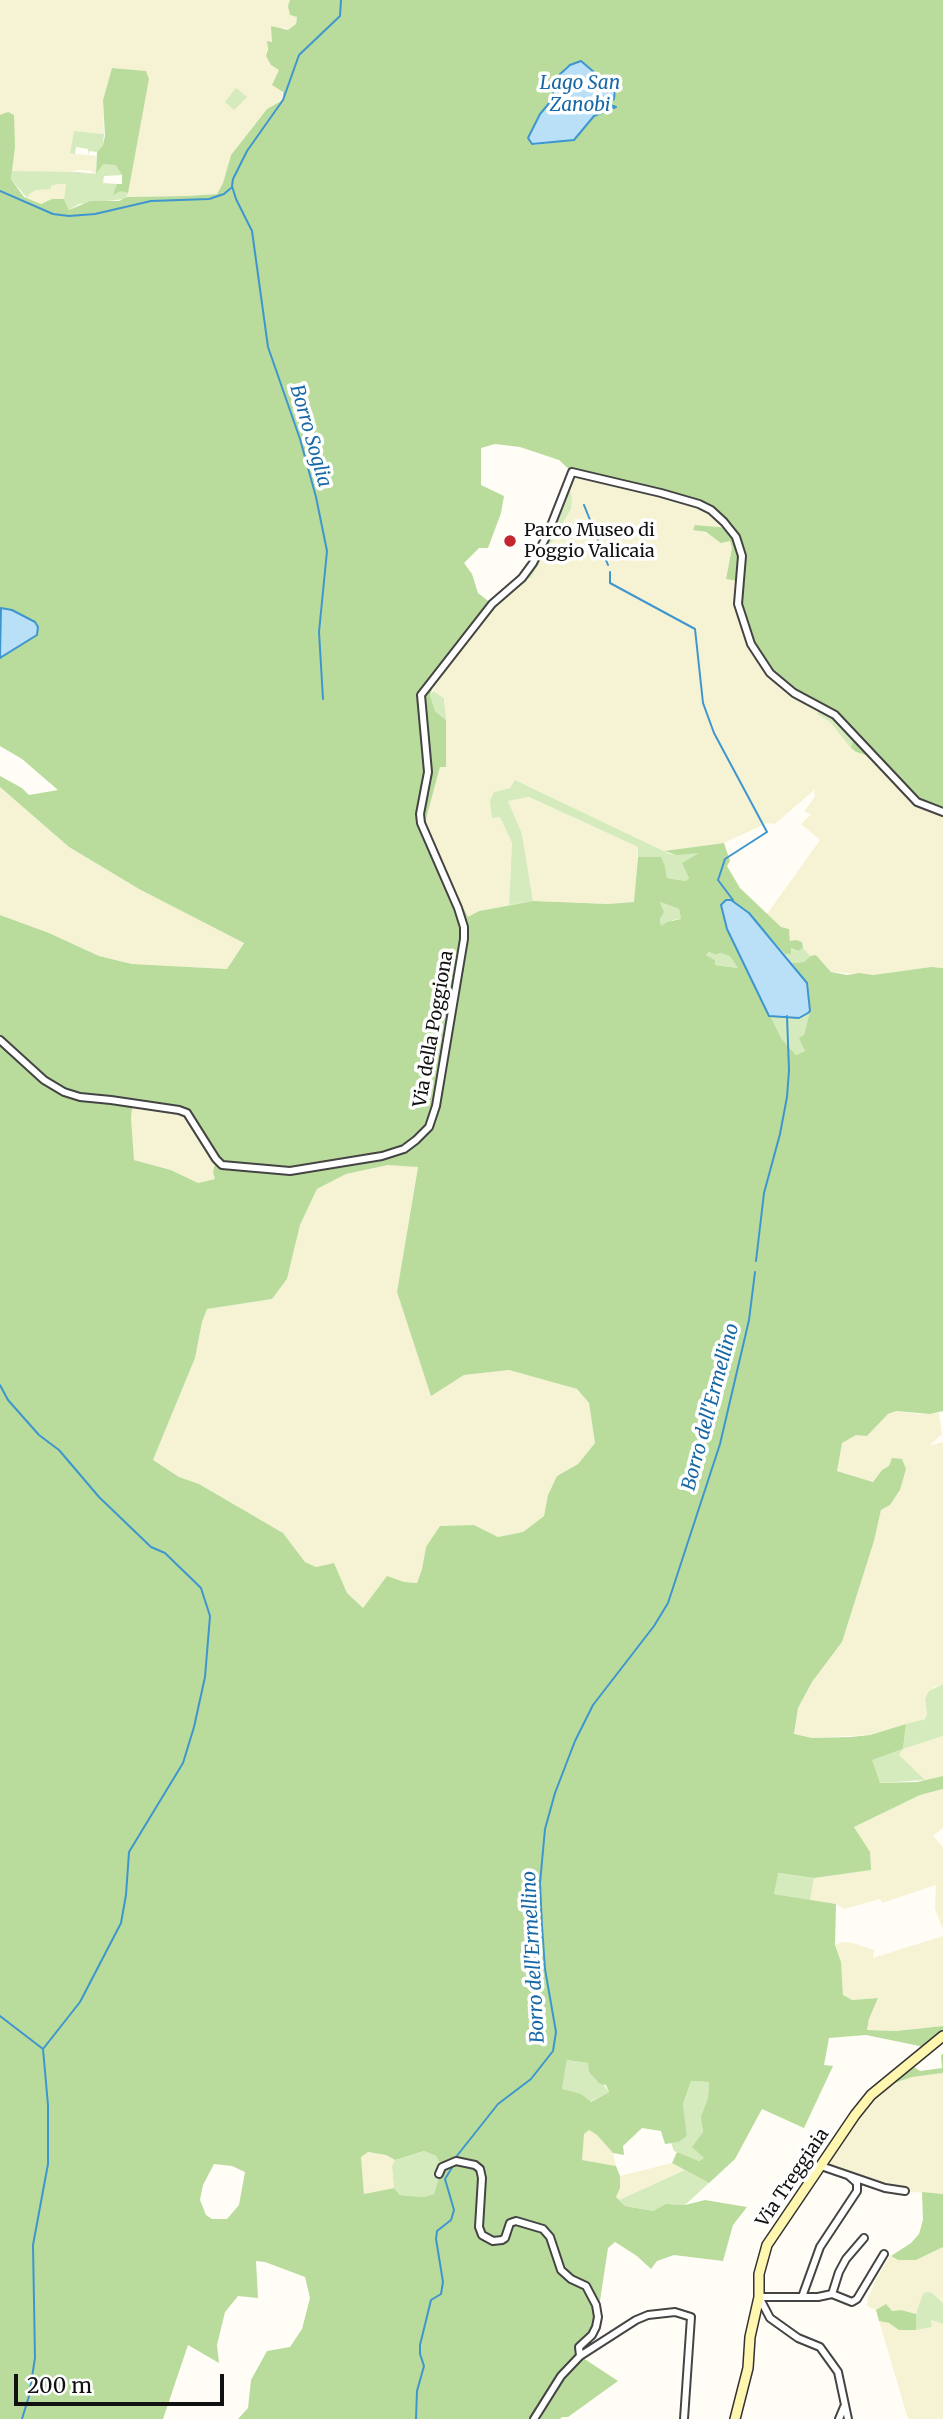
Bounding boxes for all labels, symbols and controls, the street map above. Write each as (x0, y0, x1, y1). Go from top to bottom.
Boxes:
water label: Lago San Zanobi (540, 73, 620, 117)
water label: Borro Soglia (284, 382, 336, 490)
place label: Parco Museo di Poggio Valicaia (524, 520, 655, 562)
marker: Parco Museo di Poggio Valicaia (502, 533, 518, 549)
street label: Via della Poggiona (410, 949, 458, 1109)
water label: Borro dell'Ermellino (678, 1321, 744, 1493)
water label: Borro dell'Ermellino (518, 1870, 550, 2044)
street label: Via Treggiaia (752, 2125, 834, 2231)
scale bar (18, 2360, 228, 2404)
text: 200 m (27, 2372, 92, 2399)

